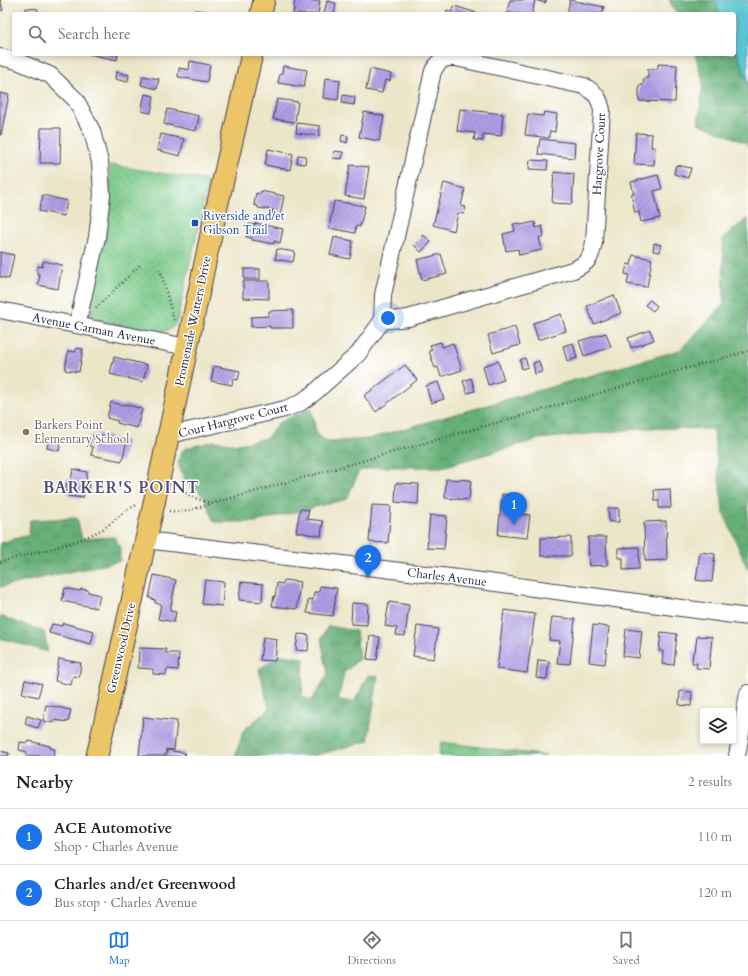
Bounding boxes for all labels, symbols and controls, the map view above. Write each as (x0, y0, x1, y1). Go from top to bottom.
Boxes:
search box (12, 12, 736, 56)
icon: search (26, 23, 48, 45)
text: Search here (58, 24, 131, 44)
street label: Hargrove Court (589, 112, 609, 196)
place label: Riverside and/et Gibson Trail (203, 208, 285, 238)
marker: Riverside and/et Gibson Trail (190, 218, 200, 228)
street label: Promenade Watters Drive (171, 254, 215, 388)
your location (378, 308, 398, 328)
street label: Avenue Carman Avenue (31, 309, 157, 349)
street label: Cour Hargrove Court (177, 399, 290, 441)
place label: Barkers Point Elementary School (34, 417, 129, 447)
marker: Barkers Point Elementary School (21, 427, 31, 437)
district label: BARKER'S POINT (43, 477, 199, 499)
pin: 1 (501, 492, 527, 525)
pin: 2 (355, 545, 381, 578)
street label: Charles Avenue (406, 564, 488, 590)
street label: Greenwood Drive (103, 601, 139, 695)
map controls (700, 708, 736, 744)
button: layers (700, 708, 736, 744)
text: Nearby (16, 771, 73, 794)
text: 2 results (688, 773, 732, 791)
text: ACE Automotive (54, 818, 172, 838)
text: 1 (26, 828, 32, 846)
text: 110 m (698, 828, 732, 846)
text: Shop · Charles Avenue (54, 838, 179, 856)
text: Charles and/et Greenwood (54, 874, 236, 894)
text: 2 (26, 884, 32, 902)
text: 120 m (698, 884, 732, 902)
text: Bus stop · Charles Avenue (54, 894, 197, 912)
tab: Map (108, 929, 130, 968)
tab: Directions (347, 929, 396, 968)
tab: Saved (613, 929, 640, 968)

